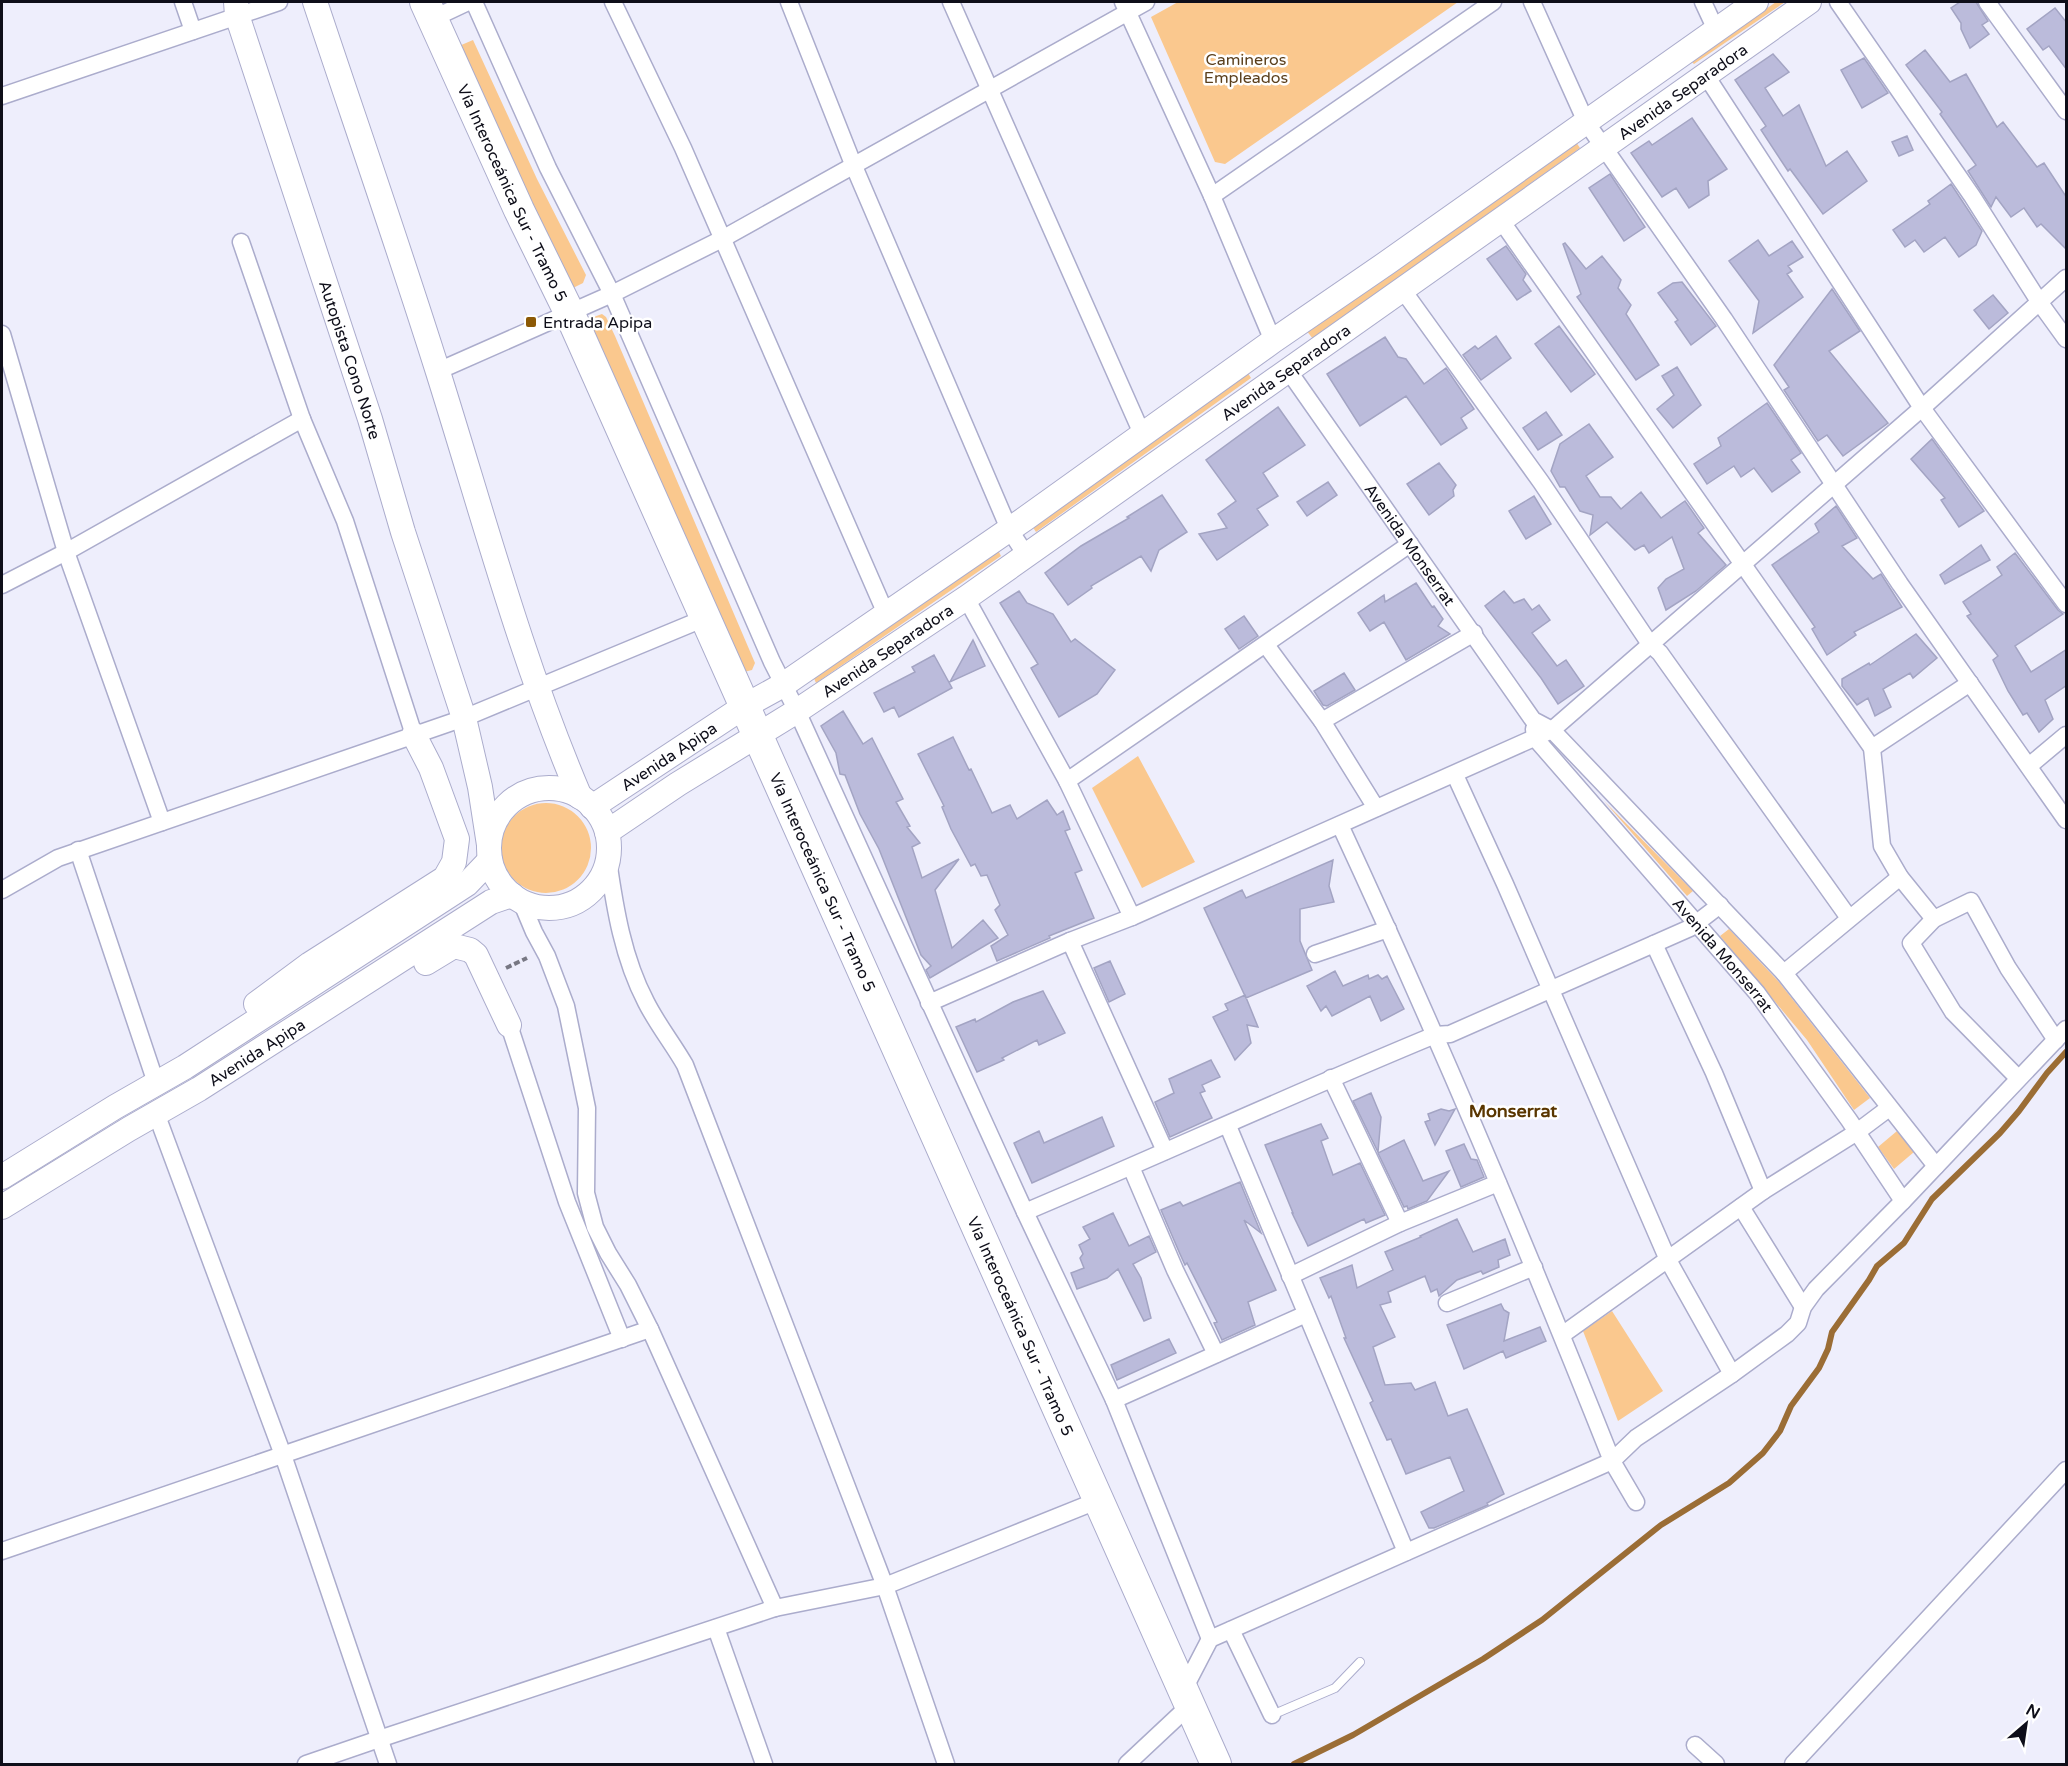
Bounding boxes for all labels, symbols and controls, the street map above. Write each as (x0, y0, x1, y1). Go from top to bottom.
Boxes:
street label: Avenida Separadora (1614, 40, 1752, 145)
park label: Camineros Empleados (1204, 50, 1288, 88)
street label: Vía Interoceánica Sur - Tramo 5 (452, 81, 571, 305)
street label: Autopista Cono Norte (314, 278, 384, 442)
place label: Entrada Apipa (543, 313, 652, 333)
marker: Entrada Apipa (524, 315, 538, 329)
street label: Avenida Separadora (1218, 320, 1355, 425)
street label: Avenida Monserrat (1360, 480, 1459, 610)
street label: Avenida Separadora (818, 600, 957, 703)
street label: Avenida Apipa (618, 718, 721, 796)
street label: Vía Interoceánica Sur - Tramo 5 (765, 770, 880, 995)
street label: Avenida Monserrat (1668, 894, 1777, 1017)
street label: Avenida Apipa (205, 1015, 309, 1091)
district label: Monserrat (1469, 1100, 1557, 1122)
street label: Vía Interoceánica Sur - Tramo 5 (962, 1214, 1077, 1439)
north arrow (1996, 1694, 2056, 1754)
text: N (2022, 1700, 2043, 1724)

